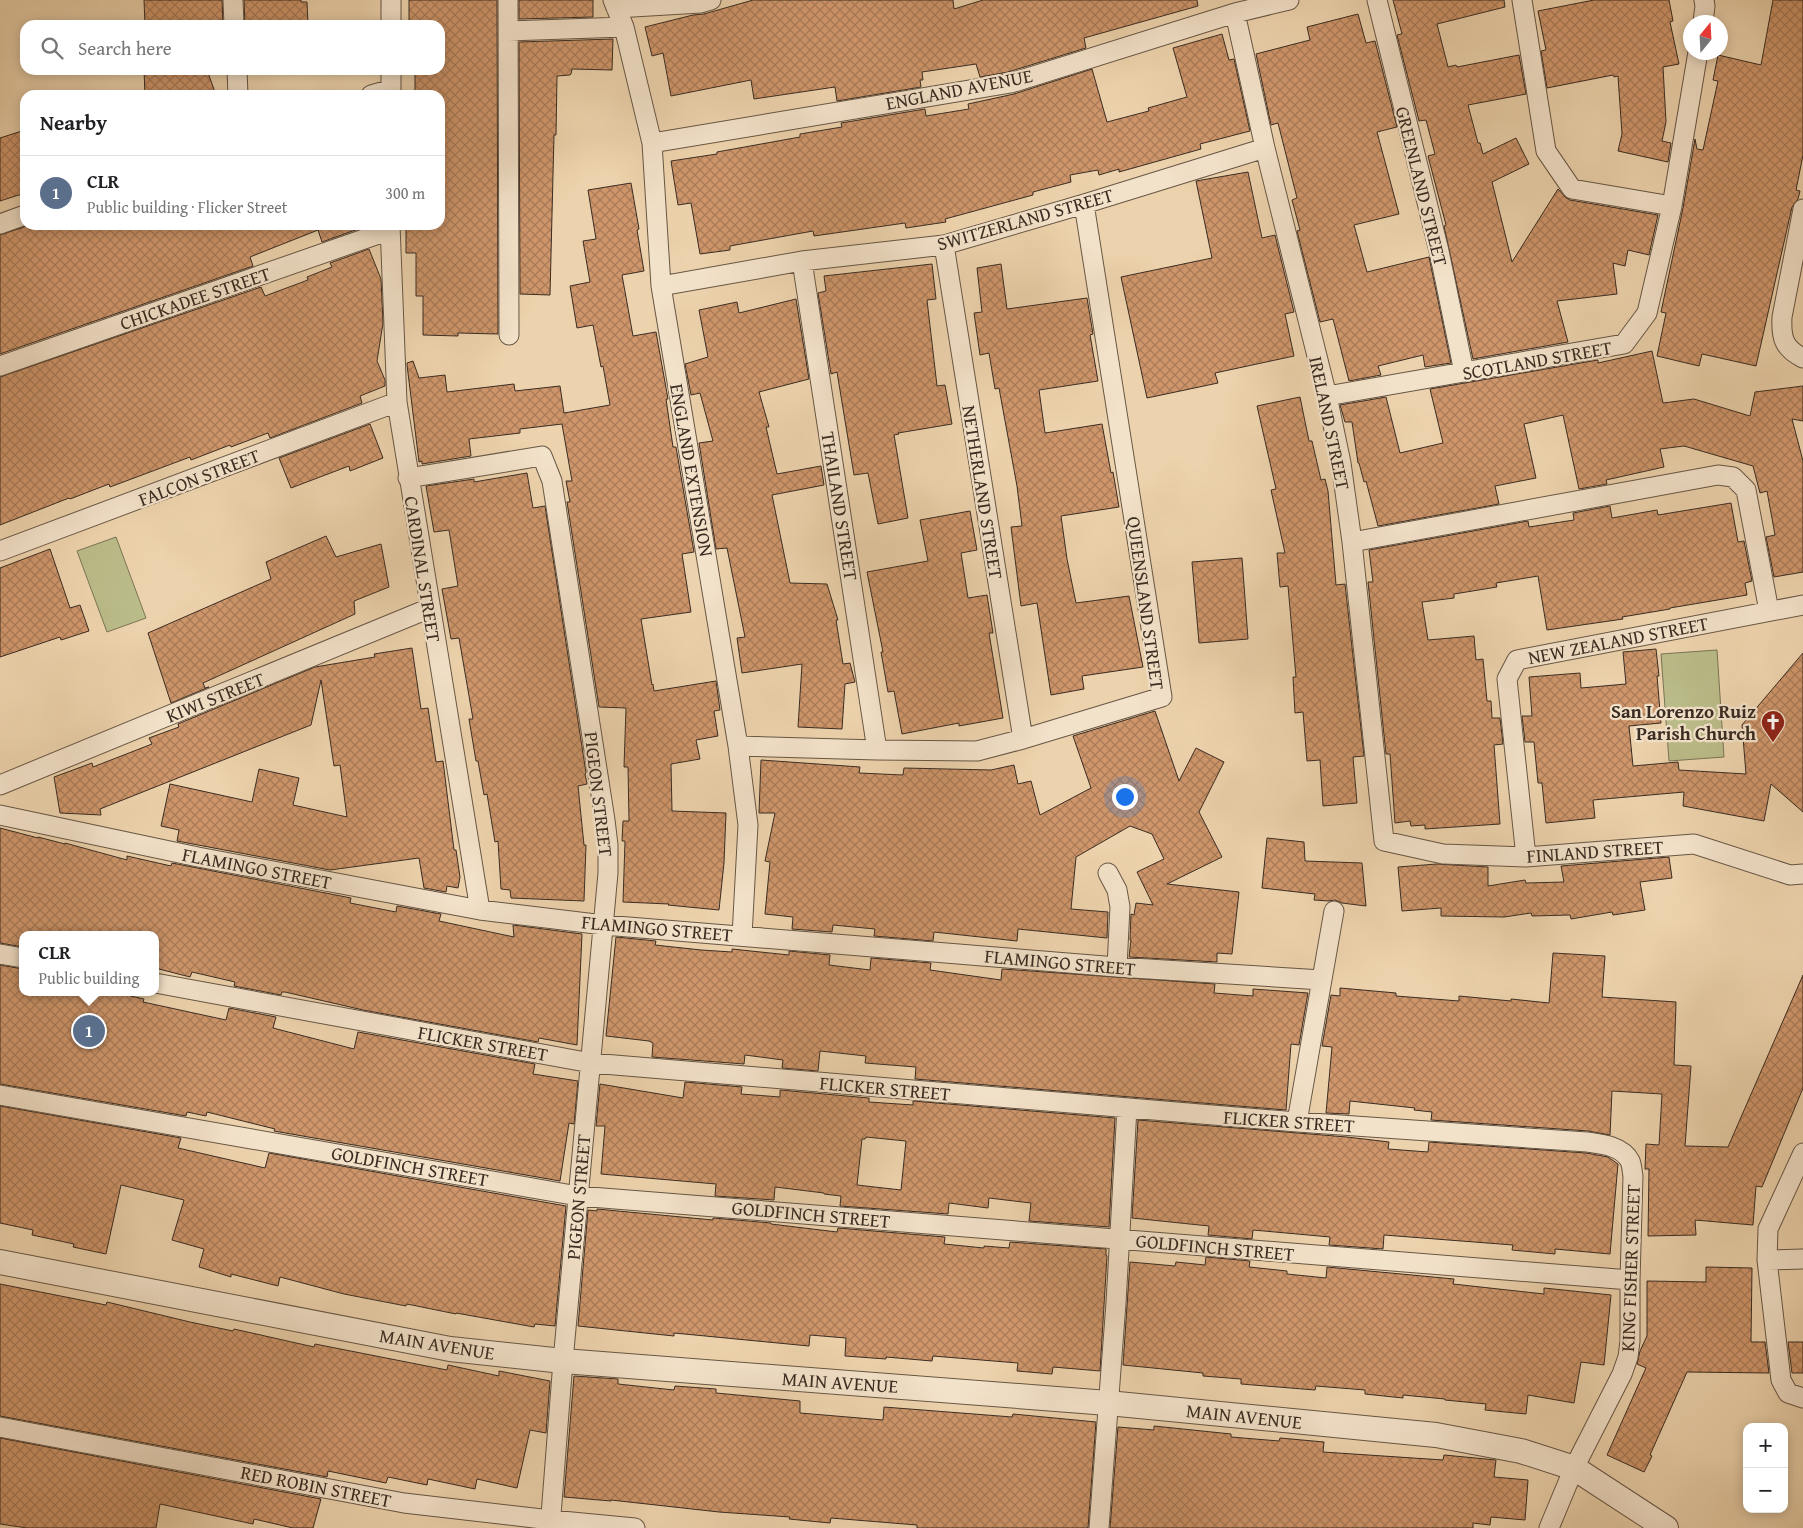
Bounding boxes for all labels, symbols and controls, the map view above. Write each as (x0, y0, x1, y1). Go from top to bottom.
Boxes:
north arrow (1683, 15, 1728, 60)
search box (20, 20, 445, 75)
icon: search (38, 34, 66, 62)
text: Search here (78, 34, 172, 62)
street label: ENGLAND AVENUE (883, 61, 1035, 117)
street label: GREENLAND STREET (1389, 103, 1455, 269)
text: Nearby (40, 107, 107, 138)
text: CLR (87, 167, 119, 195)
street label: SWITZERLAND STREET (934, 180, 1117, 258)
text: 1 (52, 181, 60, 205)
text: 300 m (385, 181, 425, 205)
text: Public building · Flicker Street (87, 195, 287, 219)
street label: CHICKADEE STREET (116, 259, 274, 337)
street label: SCOTLAND STREET (1460, 333, 1614, 387)
street label: IRELAND STREET (1302, 354, 1358, 493)
street label: ENGLAND EXTENSION (663, 381, 721, 559)
street label: NETHERLAND STREET (955, 403, 1011, 581)
street label: THAILAND STREET (814, 430, 866, 583)
street label: FALCON STREET (134, 441, 264, 513)
street label: CARDINAL STREET (398, 494, 448, 644)
street label: QUEENSLAND STREET (1120, 515, 1172, 692)
street label: NEW ZEALAND STREET (1525, 609, 1711, 671)
street label: KIWI STREET (162, 664, 269, 729)
place label: San Lorenzo Ruiz Parish Church (1611, 697, 1757, 747)
church icon: San Lorenzo Ruiz Parish Church (1760, 709, 1786, 743)
street label: PIGEON STREET (577, 730, 621, 858)
your location (1112, 784, 1138, 810)
street label: FINLAND STREET (1526, 832, 1665, 870)
street label: FLAMINGO STREET (180, 840, 334, 896)
street label: FLAMINGO STREET (580, 907, 734, 949)
popup (19, 931, 159, 996)
text: CLR (38, 938, 71, 966)
street label: FLAMINGO STREET (983, 941, 1137, 983)
text: Public building (38, 966, 140, 990)
pin: 1 (73, 1012, 105, 1050)
street label: FLICKER STREET (416, 1018, 550, 1068)
street label: FLICKER STREET (818, 1068, 952, 1108)
street label: FLICKER STREET (1222, 1102, 1356, 1140)
street label: PIGEON STREET (559, 1133, 597, 1261)
street label: GOLDFINCH STREET (329, 1138, 491, 1194)
street label: KING FISHER STREET (1613, 1184, 1647, 1352)
street label: GOLDFINCH STREET (731, 1193, 892, 1235)
street label: GOLDFINCH STREET (1135, 1226, 1296, 1268)
street label: MAIN AVENUE (377, 1321, 497, 1367)
street label: MAIN AVENUE (781, 1364, 899, 1400)
street label: MAIN AVENUE (1185, 1396, 1304, 1436)
map controls (1743, 1423, 1788, 1513)
button: + (1743, 1423, 1788, 1468)
street label: RED ROBIN STREET (238, 1458, 394, 1514)
button: − (1743, 1468, 1788, 1513)

